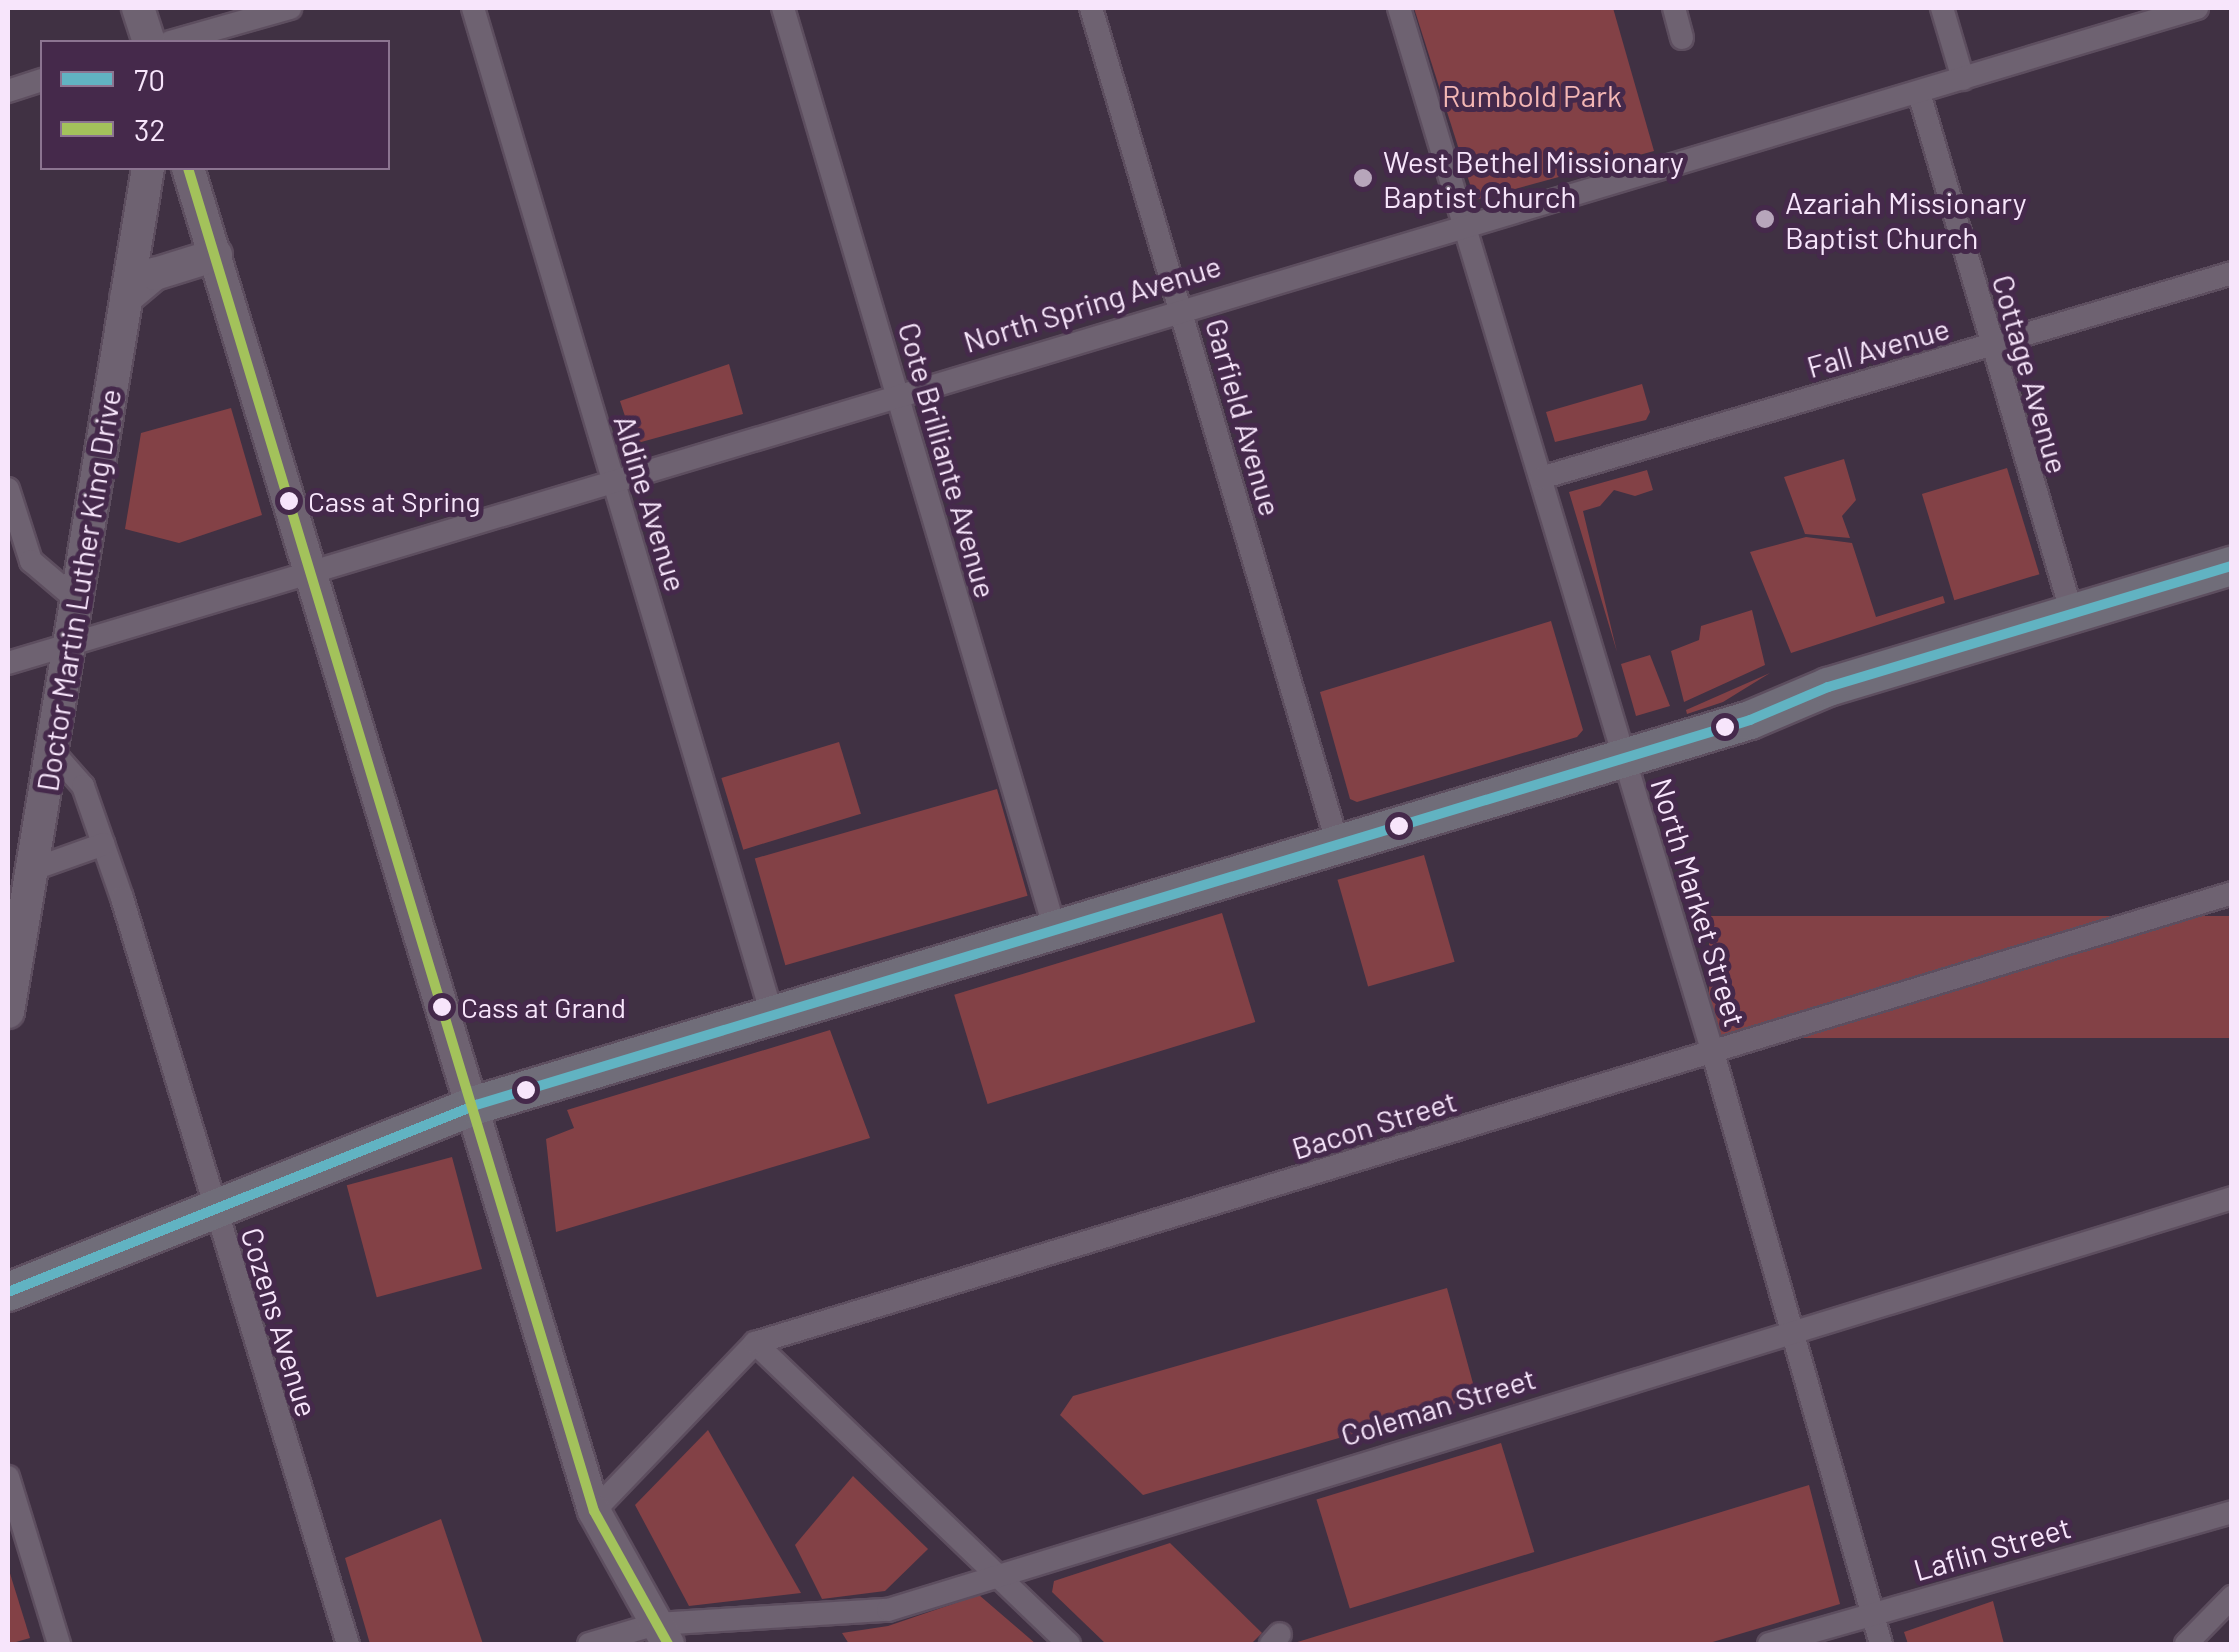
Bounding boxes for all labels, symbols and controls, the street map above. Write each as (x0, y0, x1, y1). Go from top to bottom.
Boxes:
legend (40, 40, 390, 170)
text: 70 (134, 61, 165, 97)
park label: Rumbold Park (1442, 77, 1622, 113)
text: 32 (134, 111, 166, 147)
place label: West Bethel Missionary Baptist Church (1383, 143, 1684, 214)
marker: West Bethel Missionary Baptist Church (1352, 167, 1374, 189)
place label: Azariah Missionary Baptist Church (1785, 184, 2027, 254)
marker: Azariah Missionary Baptist Church (1754, 208, 1776, 230)
street label: North Spring Avenue (959, 247, 1225, 359)
street label: Cottage Avenue (1985, 271, 2077, 477)
street label: Fall Avenue (1803, 309, 1953, 385)
street label: Garfield Avenue (1199, 314, 1289, 520)
street label: Cote Brilliante Avenue (891, 318, 1005, 602)
street label: Doctor Martin Luther King Drive (28, 386, 128, 794)
street label: Aldine Avenue (607, 411, 695, 595)
place label: Cass at Spring (308, 484, 480, 518)
marker: Cass at Spring (279, 491, 299, 511)
unlabelled marker (1715, 717, 1735, 737)
street label: North Market Street (1644, 773, 1754, 1031)
unlabelled marker (1389, 816, 1409, 836)
place label: Cass at Grand (461, 990, 626, 1024)
marker: Cass at Grand (432, 997, 452, 1017)
unlabelled marker (516, 1080, 536, 1100)
street label: Bacon Street (1288, 1082, 1460, 1166)
street label: Cozens Avenue (234, 1223, 326, 1421)
street label: Coleman Street (1336, 1359, 1540, 1453)
street label: Laflin Street (1909, 1508, 2075, 1588)

